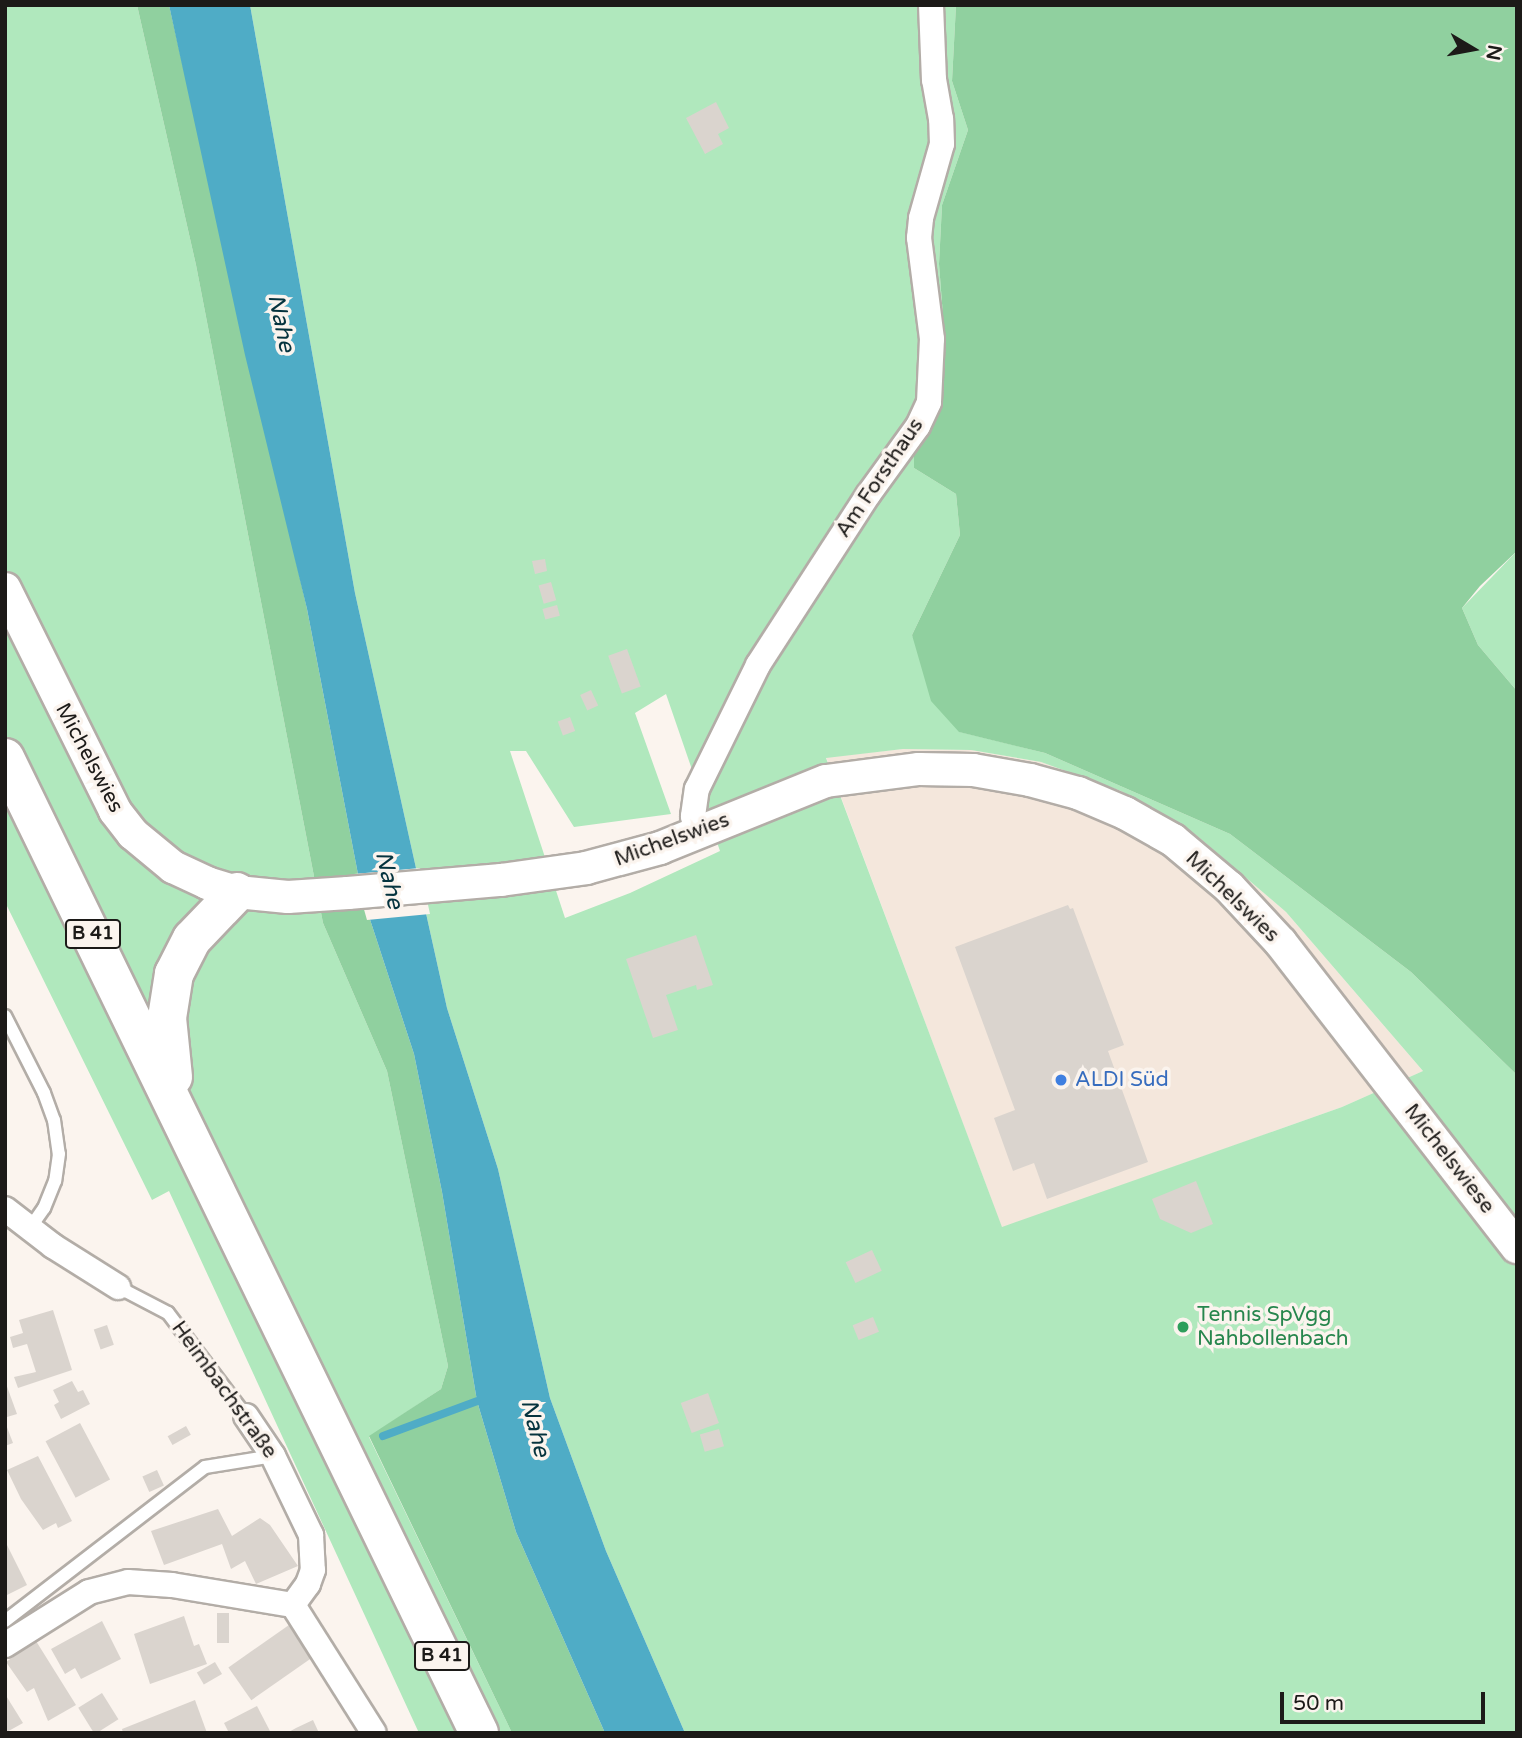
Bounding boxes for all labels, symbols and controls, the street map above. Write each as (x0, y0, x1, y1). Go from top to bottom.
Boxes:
north arrow (1438, 14, 1508, 84)
text: N (1482, 43, 1506, 62)
water label: Nahe (261, 292, 301, 354)
street label: Am Forsthaus (831, 414, 929, 542)
street label: Michelswies (50, 699, 128, 817)
street label: Michelswies (611, 808, 733, 872)
street label: Michelswies (1180, 846, 1284, 948)
water label: Nahe (369, 848, 409, 912)
road number: B 41 (65, 918, 121, 950)
place label: ALDI Süd (1075, 1067, 1169, 1093)
marker: ALDI Süd (1053, 1072, 1069, 1088)
street label: Michelswiese (1398, 1099, 1500, 1219)
place label: Tennis SpVgg Nahbollenbach (1197, 1302, 1349, 1352)
street label: Heimbachstraße (166, 1316, 282, 1464)
marker: Tennis SpVgg Nahbollenbach (1175, 1319, 1191, 1335)
water label: Nahe (515, 1396, 555, 1460)
road number: B 41 (414, 1640, 470, 1672)
scale bar (1284, 1678, 1489, 1722)
text: 50 m (1293, 1691, 1344, 1716)

